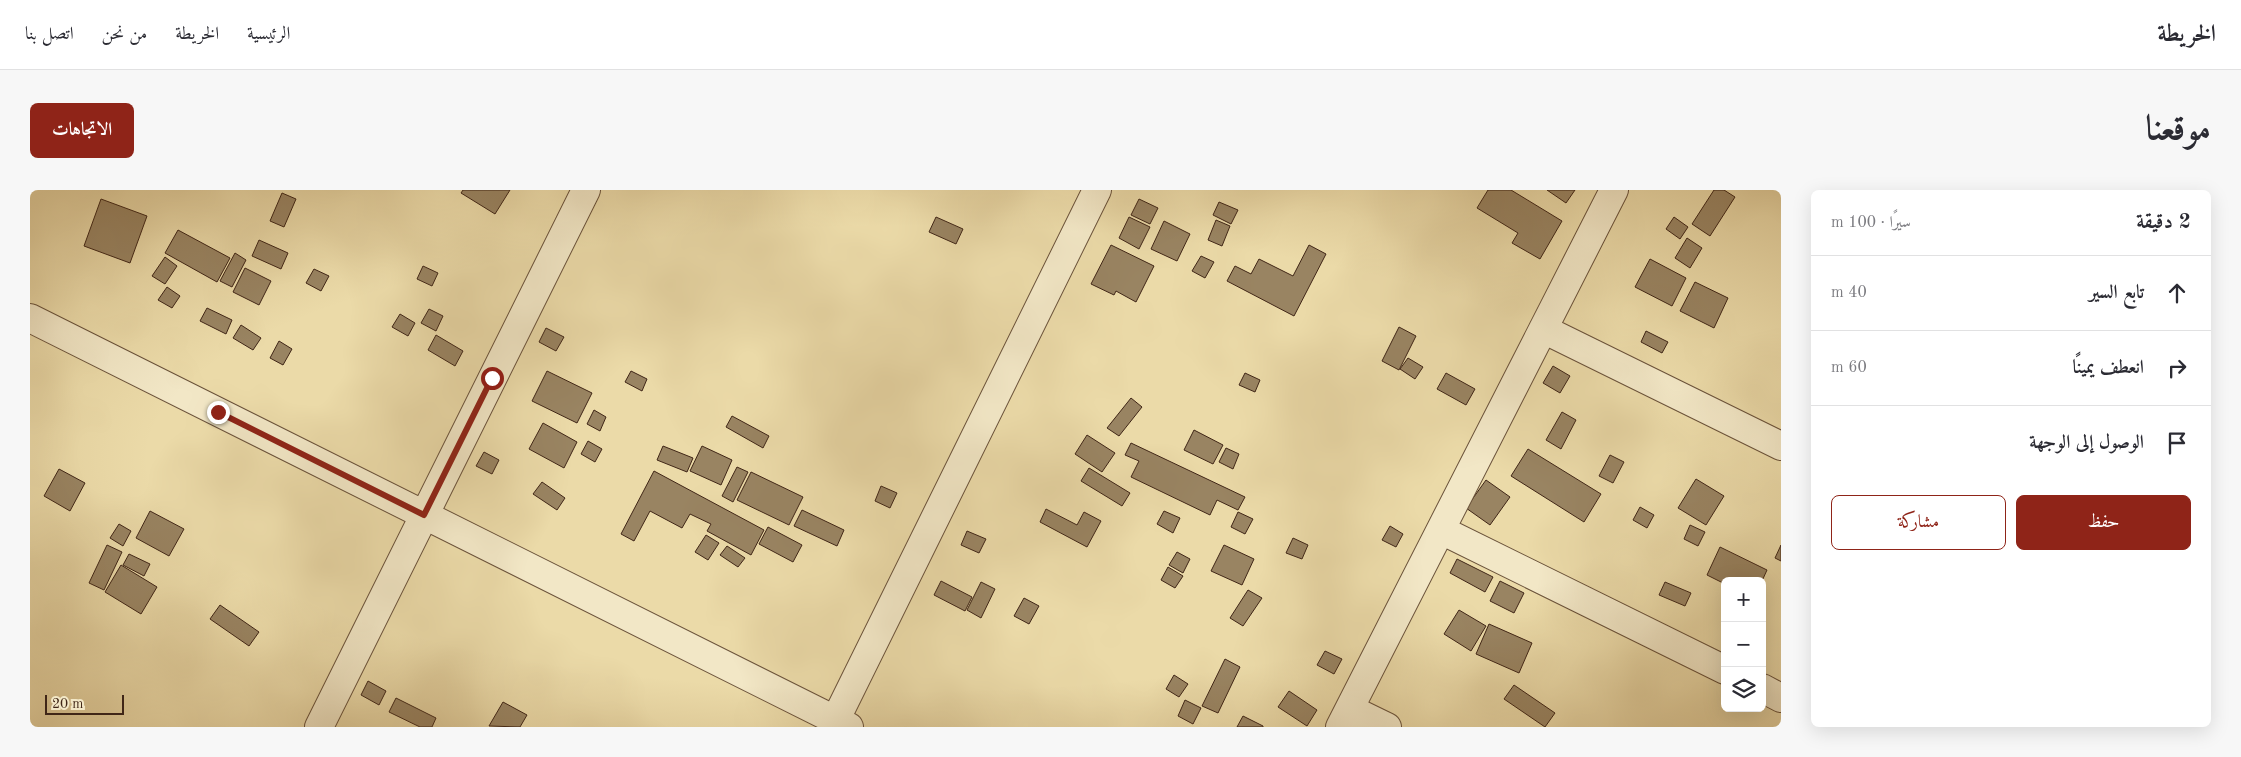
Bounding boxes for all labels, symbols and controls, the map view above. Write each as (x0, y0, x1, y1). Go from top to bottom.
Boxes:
text: الخريطة (2158, 23, 2216, 47)
text: اتصل بنا (25, 25, 74, 43)
text: من نحن (102, 25, 147, 43)
text: الخريطة (175, 25, 219, 43)
text: الرئيسية (247, 25, 290, 43)
button: الاتجاهات (30, 103, 134, 158)
text: موقعنا (2146, 112, 2211, 147)
text: 2 دقيقة (2136, 212, 2191, 233)
text: سيرًا · 100 m (1831, 215, 1911, 231)
icon: ahead (2163, 279, 2191, 307)
text: تابع السير (2089, 284, 2144, 303)
text: 40 m (1831, 285, 1867, 301)
icon: right (2163, 354, 2191, 382)
text: انعطف يمينًا (2072, 359, 2144, 378)
text: 60 m (1831, 360, 1867, 376)
route start (481, 367, 504, 390)
route end (207, 401, 230, 424)
icon: arrive (2163, 429, 2191, 457)
text: الوصول إلى الوجهة (2029, 434, 2144, 453)
button: مشاركة (1831, 495, 2006, 550)
button: حفظ (2016, 495, 2191, 550)
map controls (1721, 577, 1766, 712)
button: + (1721, 577, 1766, 622)
button: − (1721, 622, 1766, 667)
button: layers (1721, 667, 1766, 712)
scale bar (45, 692, 124, 715)
text: 20 m (52, 697, 83, 711)

